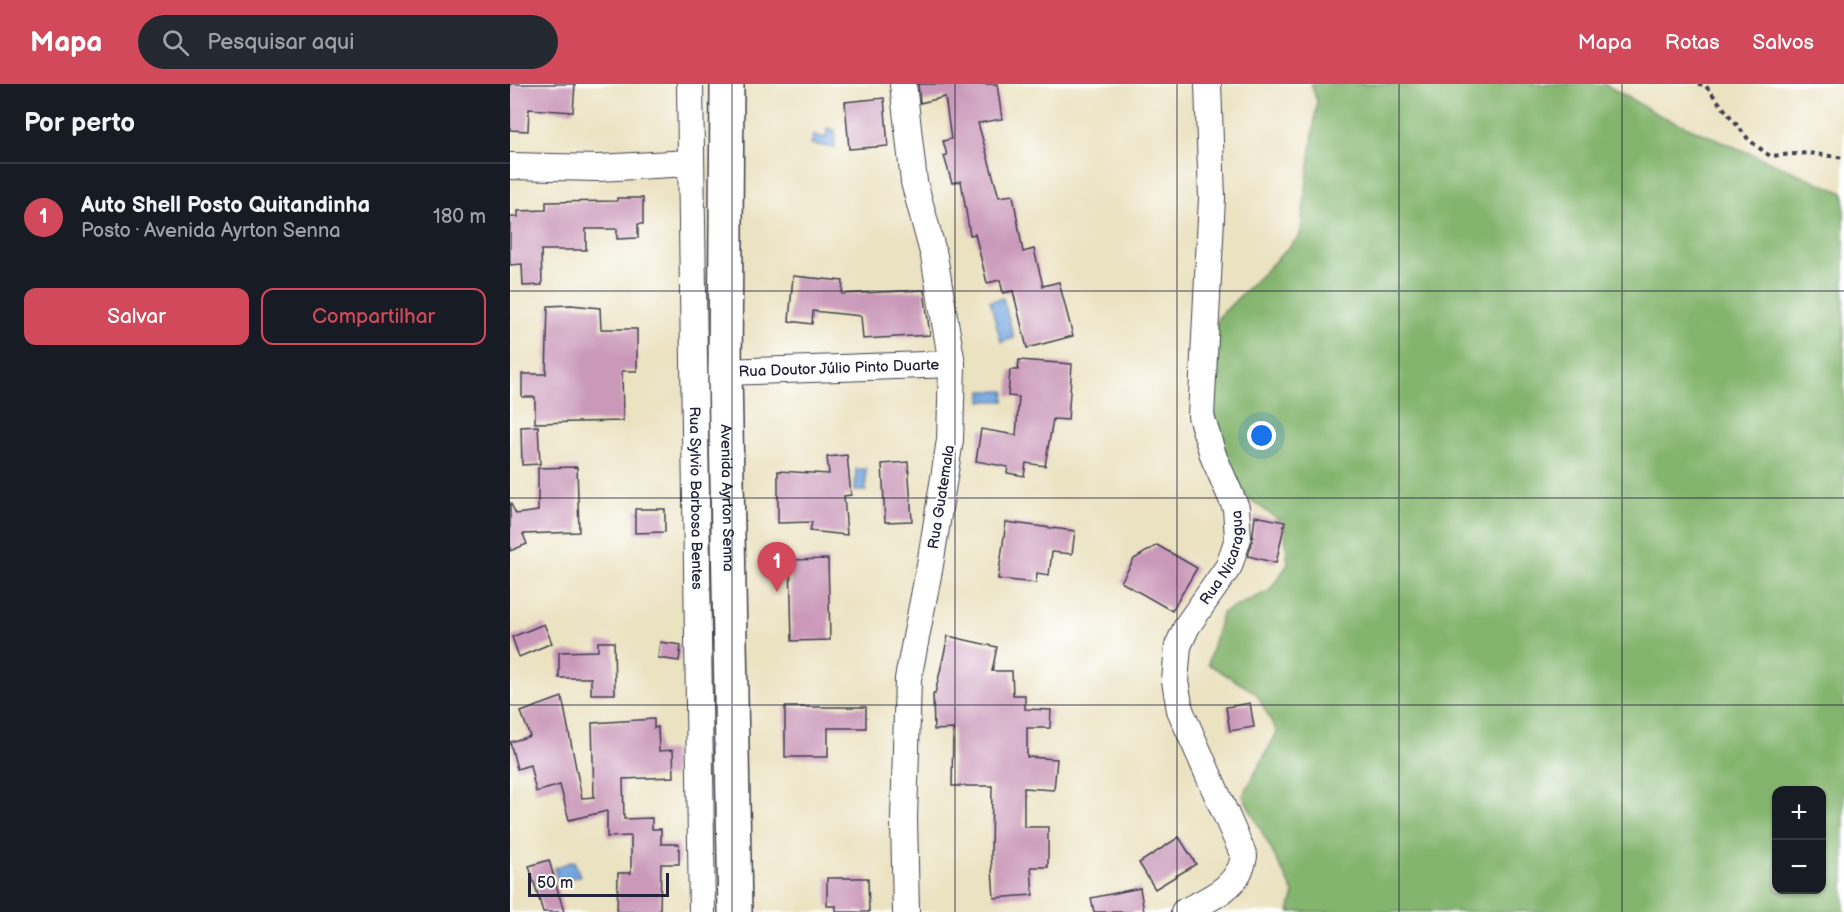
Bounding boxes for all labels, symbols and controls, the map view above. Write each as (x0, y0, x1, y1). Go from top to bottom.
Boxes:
search box (138, 15, 558, 69)
text: Mapa (30, 26, 102, 59)
icon: search (159, 26, 192, 59)
text: Pesquisar aqui (207, 29, 354, 56)
text: Mapa (1578, 30, 1632, 55)
text: Rotas (1665, 30, 1720, 55)
text: Salvos (1753, 30, 1814, 55)
text: Por perto (24, 108, 135, 139)
text: Auto Shell Posto Quitandinha (81, 192, 370, 219)
text: 1 (39, 205, 48, 229)
text: 180 m (433, 205, 486, 229)
text: Posto · Avenida Ayrton Senna (81, 219, 340, 243)
button: Salvar (24, 288, 249, 345)
button: Compartilhar (261, 288, 486, 345)
street label: Rua Doutor Júlio Pinto Duarte (738, 355, 940, 382)
street label: Rua Sylvio Barbosa Bentes (685, 406, 706, 590)
your location (1247, 421, 1276, 450)
street label: Avenida Ayrton Senna (716, 424, 738, 572)
street label: Rua Guatemala (924, 444, 959, 551)
street label: Rua Nicaragua (1196, 510, 1248, 609)
pin: 1 (758, 542, 796, 592)
map controls (1772, 786, 1826, 894)
button: + (1772, 786, 1826, 840)
button: − (1772, 840, 1826, 894)
scale bar (528, 870, 669, 898)
text: 50 m (537, 874, 573, 893)

